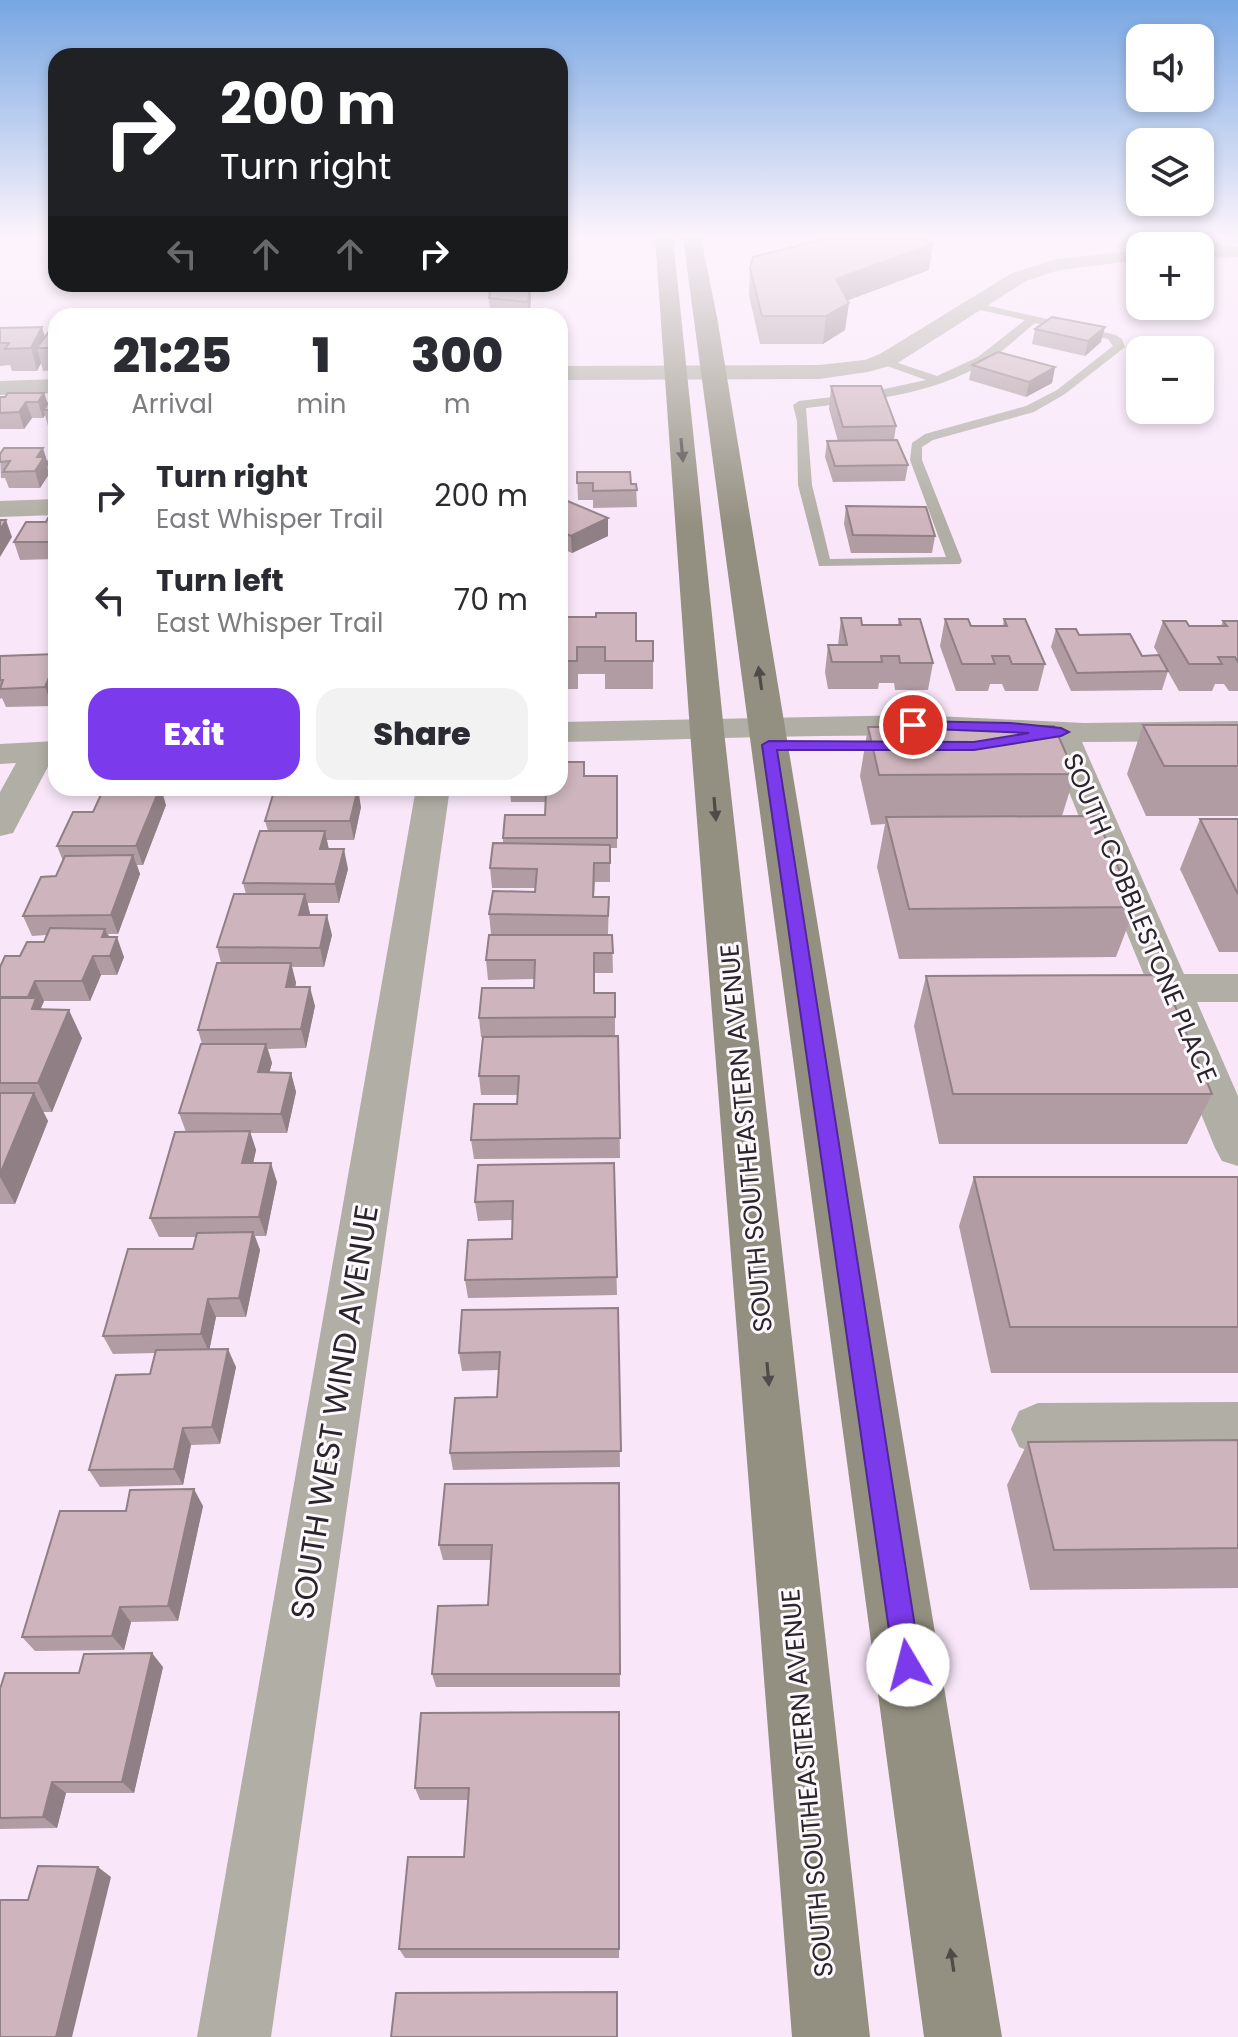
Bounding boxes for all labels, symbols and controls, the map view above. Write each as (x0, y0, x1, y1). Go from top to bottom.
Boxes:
map controls (1126, 24, 1214, 424)
button: sound (1126, 24, 1214, 112)
text: 200 m (220, 65, 396, 144)
icon: right (88, 80, 192, 184)
button: layers (1126, 128, 1214, 216)
text: Turn right (220, 141, 391, 192)
icon: left (160, 232, 204, 276)
icon: ahead (244, 232, 288, 276)
icon: ahead (328, 232, 372, 276)
icon: right (412, 232, 456, 276)
button: + (1126, 232, 1214, 320)
text: 21:25 (113, 322, 232, 389)
text: 1 (312, 322, 331, 389)
text: 300 (411, 322, 503, 389)
button: − (1126, 336, 1214, 424)
text: Arrival (131, 386, 213, 422)
text: min (296, 386, 346, 422)
text: m (444, 386, 471, 422)
one-way arrow (675, 438, 688, 463)
text: Turn right (156, 455, 308, 498)
icon: right (88, 474, 132, 518)
text: 200 m (434, 474, 528, 517)
text: East Whisper Trail (156, 501, 383, 537)
text: Turn left (156, 559, 284, 602)
icon: left (88, 578, 132, 622)
text: 70 m (454, 578, 528, 621)
text: East Whisper Trail (156, 605, 383, 641)
one-way arrow (753, 665, 766, 690)
button: Exit (88, 688, 300, 780)
button: Share (316, 688, 528, 780)
pin (879, 691, 947, 759)
icon: arrive (891, 703, 935, 747)
street label: SOUTH COBBLESTONE PLACE (1054, 748, 1226, 1088)
one-way arrow (708, 797, 721, 822)
street label: SOUTH SOUTHEASTERN AVENUE (711, 942, 781, 1334)
street label: SOUTH WEST WIND AVENUE (279, 1202, 389, 1622)
one-way arrow (762, 1362, 775, 1387)
street label: SOUTH SOUTHEASTERN AVENUE (772, 1587, 842, 1979)
position arrow (866, 1623, 950, 1707)
one-way arrow (945, 1947, 958, 1972)

